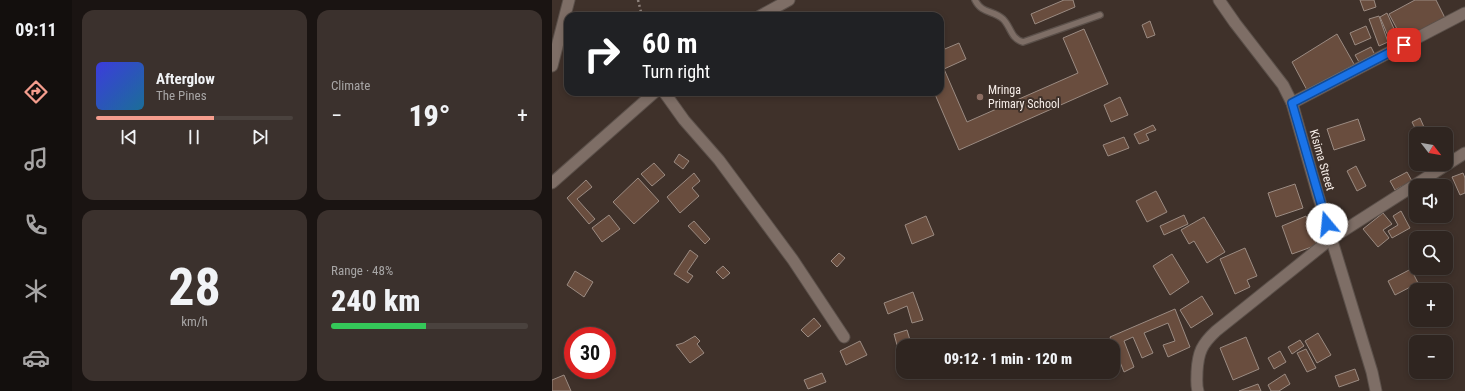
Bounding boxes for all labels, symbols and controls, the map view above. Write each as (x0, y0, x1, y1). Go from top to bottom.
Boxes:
text: 09:11 (15, 19, 57, 40)
text: 60 m (642, 27, 698, 60)
icon: right (576, 28, 628, 80)
pin (1387, 28, 1421, 62)
icon: arrive (1393, 34, 1415, 56)
text: Turn right (642, 61, 710, 82)
text: Afterglow (156, 70, 215, 88)
icon: directions (22, 78, 50, 106)
text: Climate (331, 78, 370, 93)
place label: Mringa Primary School (988, 83, 1060, 111)
text: The Pines (156, 88, 207, 103)
marker: Mringa Primary School (975, 92, 985, 102)
text: 19° (408, 98, 451, 133)
text: − (331, 103, 342, 128)
text: + (517, 103, 528, 128)
icon: previous (118, 126, 140, 148)
icon: pause (183, 126, 205, 148)
icon: next (249, 126, 271, 148)
north arrow (1409, 127, 1453, 171)
map controls (1409, 127, 1453, 379)
street label: Kisima Street (1307, 128, 1338, 193)
icon: music (22, 145, 50, 173)
button: sound (1409, 179, 1453, 223)
position arrow (1306, 203, 1348, 245)
icon: phone (22, 211, 50, 239)
button: search (1409, 231, 1453, 275)
text: 28 (168, 257, 221, 318)
text: Range · 48% (331, 263, 393, 278)
icon: climate (22, 277, 50, 305)
text: 240 km (331, 283, 420, 318)
button: + (1409, 283, 1453, 327)
text: km/h (181, 314, 208, 329)
speed limit sign: 30 (564, 327, 616, 379)
button: − (1409, 335, 1453, 379)
icon: car (22, 344, 50, 372)
text: 09:12 · 1 min · 120 m (944, 350, 1072, 368)

